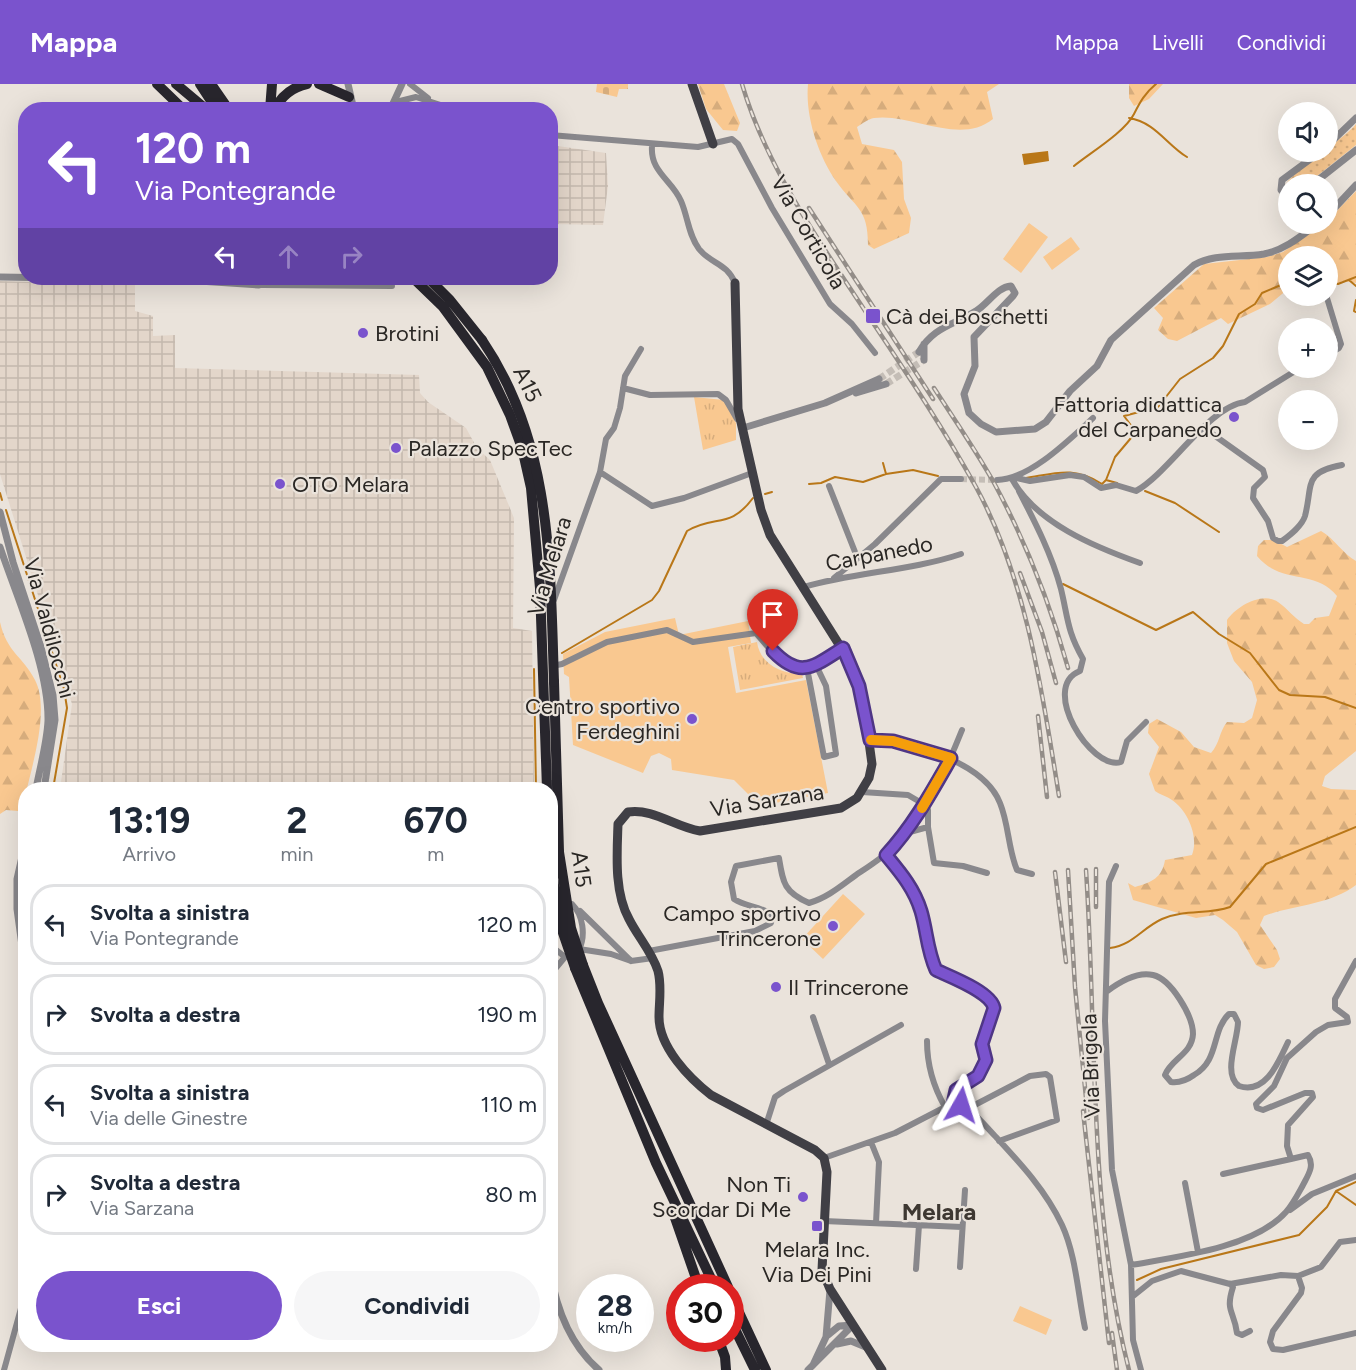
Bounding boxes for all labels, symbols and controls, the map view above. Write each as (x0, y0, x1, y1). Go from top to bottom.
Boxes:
text: Mappa (30, 25, 118, 59)
text: Mappa (1055, 30, 1119, 55)
text: Livelli (1152, 30, 1204, 55)
text: Condividi (1237, 30, 1326, 55)
map controls (1278, 102, 1338, 450)
button: sound (1278, 102, 1338, 162)
text: 120 m (135, 123, 251, 174)
icon: left (36, 126, 114, 204)
street label: Via Corticola (765, 170, 852, 294)
text: Via Pontegrande (135, 174, 336, 207)
button: search (1278, 174, 1338, 234)
icon: left (209, 240, 242, 273)
icon: ahead (272, 240, 305, 273)
icon: right (335, 240, 368, 273)
button: layers (1278, 246, 1338, 306)
place label: Cà dei Boschetti (886, 303, 1048, 330)
marker: Cà dei Boschetti (864, 307, 882, 325)
button: + (1278, 318, 1338, 378)
place label: Brotini (375, 320, 439, 347)
marker: Brotini (356, 326, 370, 340)
street label: A15 (507, 362, 548, 407)
button: − (1278, 390, 1338, 450)
place label: Fattoria didattica del Carpanedo (1053, 391, 1222, 443)
marker: Fattoria didattica del Carpanedo (1227, 410, 1241, 424)
place label: Palazzo SpecTec (408, 435, 573, 462)
marker: Palazzo SpecTec (389, 441, 403, 455)
place label: OTO Melara (292, 471, 409, 498)
marker: OTO Melara (273, 477, 287, 491)
street label: Via Melara (522, 513, 577, 619)
street label: Carpanedo (823, 530, 935, 577)
street label: Via Valdilocchi (18, 555, 81, 701)
pin (747, 589, 798, 651)
icon: arrive (756, 598, 789, 631)
place label: Centro sportivo Ferdeghini (525, 693, 680, 745)
marker: Centro sportivo Ferdeghini (685, 712, 699, 726)
street label: Via Sarzana (708, 778, 826, 823)
text: 13:19 (108, 799, 190, 842)
text: 2 (287, 799, 307, 842)
text: 670 (404, 799, 468, 842)
text: Arrivo (123, 842, 176, 866)
text: min (281, 842, 313, 866)
text: m (427, 842, 444, 866)
street label: A15 (566, 849, 597, 889)
text: Svolta a sinistra (90, 899, 249, 926)
place label: Campo sportivo Trincerone (663, 900, 821, 952)
icon: left (39, 908, 72, 941)
text: 120 m (477, 911, 537, 938)
marker: Campo sportivo Trincerone (826, 919, 840, 933)
text: Via Pontegrande (90, 926, 239, 950)
place label: Il Trincerone (788, 974, 909, 1001)
marker: Il Trincerone (769, 980, 783, 994)
icon: right (39, 998, 72, 1031)
text: Svolta a destra (90, 1001, 240, 1028)
text: 190 m (477, 1001, 537, 1028)
street label: Via Brigola (1075, 1013, 1106, 1119)
position arrow (929, 1073, 993, 1137)
text: Svolta a sinistra (90, 1079, 249, 1106)
icon: left (39, 1088, 72, 1121)
text: 110 m (481, 1091, 537, 1118)
text: Via delle Ginestre (90, 1106, 247, 1130)
text: Svolta a destra (90, 1169, 240, 1196)
place label: Non Ti Scordar Di Me (652, 1171, 791, 1223)
icon: right (39, 1178, 72, 1211)
text: 80 m (485, 1181, 537, 1208)
marker: Non Ti Scordar Di Me (796, 1190, 810, 1204)
text: Via Sarzana (90, 1196, 194, 1220)
district label: Melara (902, 1197, 976, 1226)
marker: Melara Inc. Via Dei Pini (810, 1219, 824, 1233)
place label: Melara Inc. Via Dei Pini (762, 1236, 872, 1288)
button: Esci (36, 1271, 282, 1340)
button: Condividi (294, 1271, 540, 1340)
speed limit sign: 30 (666, 1274, 744, 1352)
text: 28 (597, 1287, 633, 1324)
text: km/h (598, 1319, 632, 1337)

